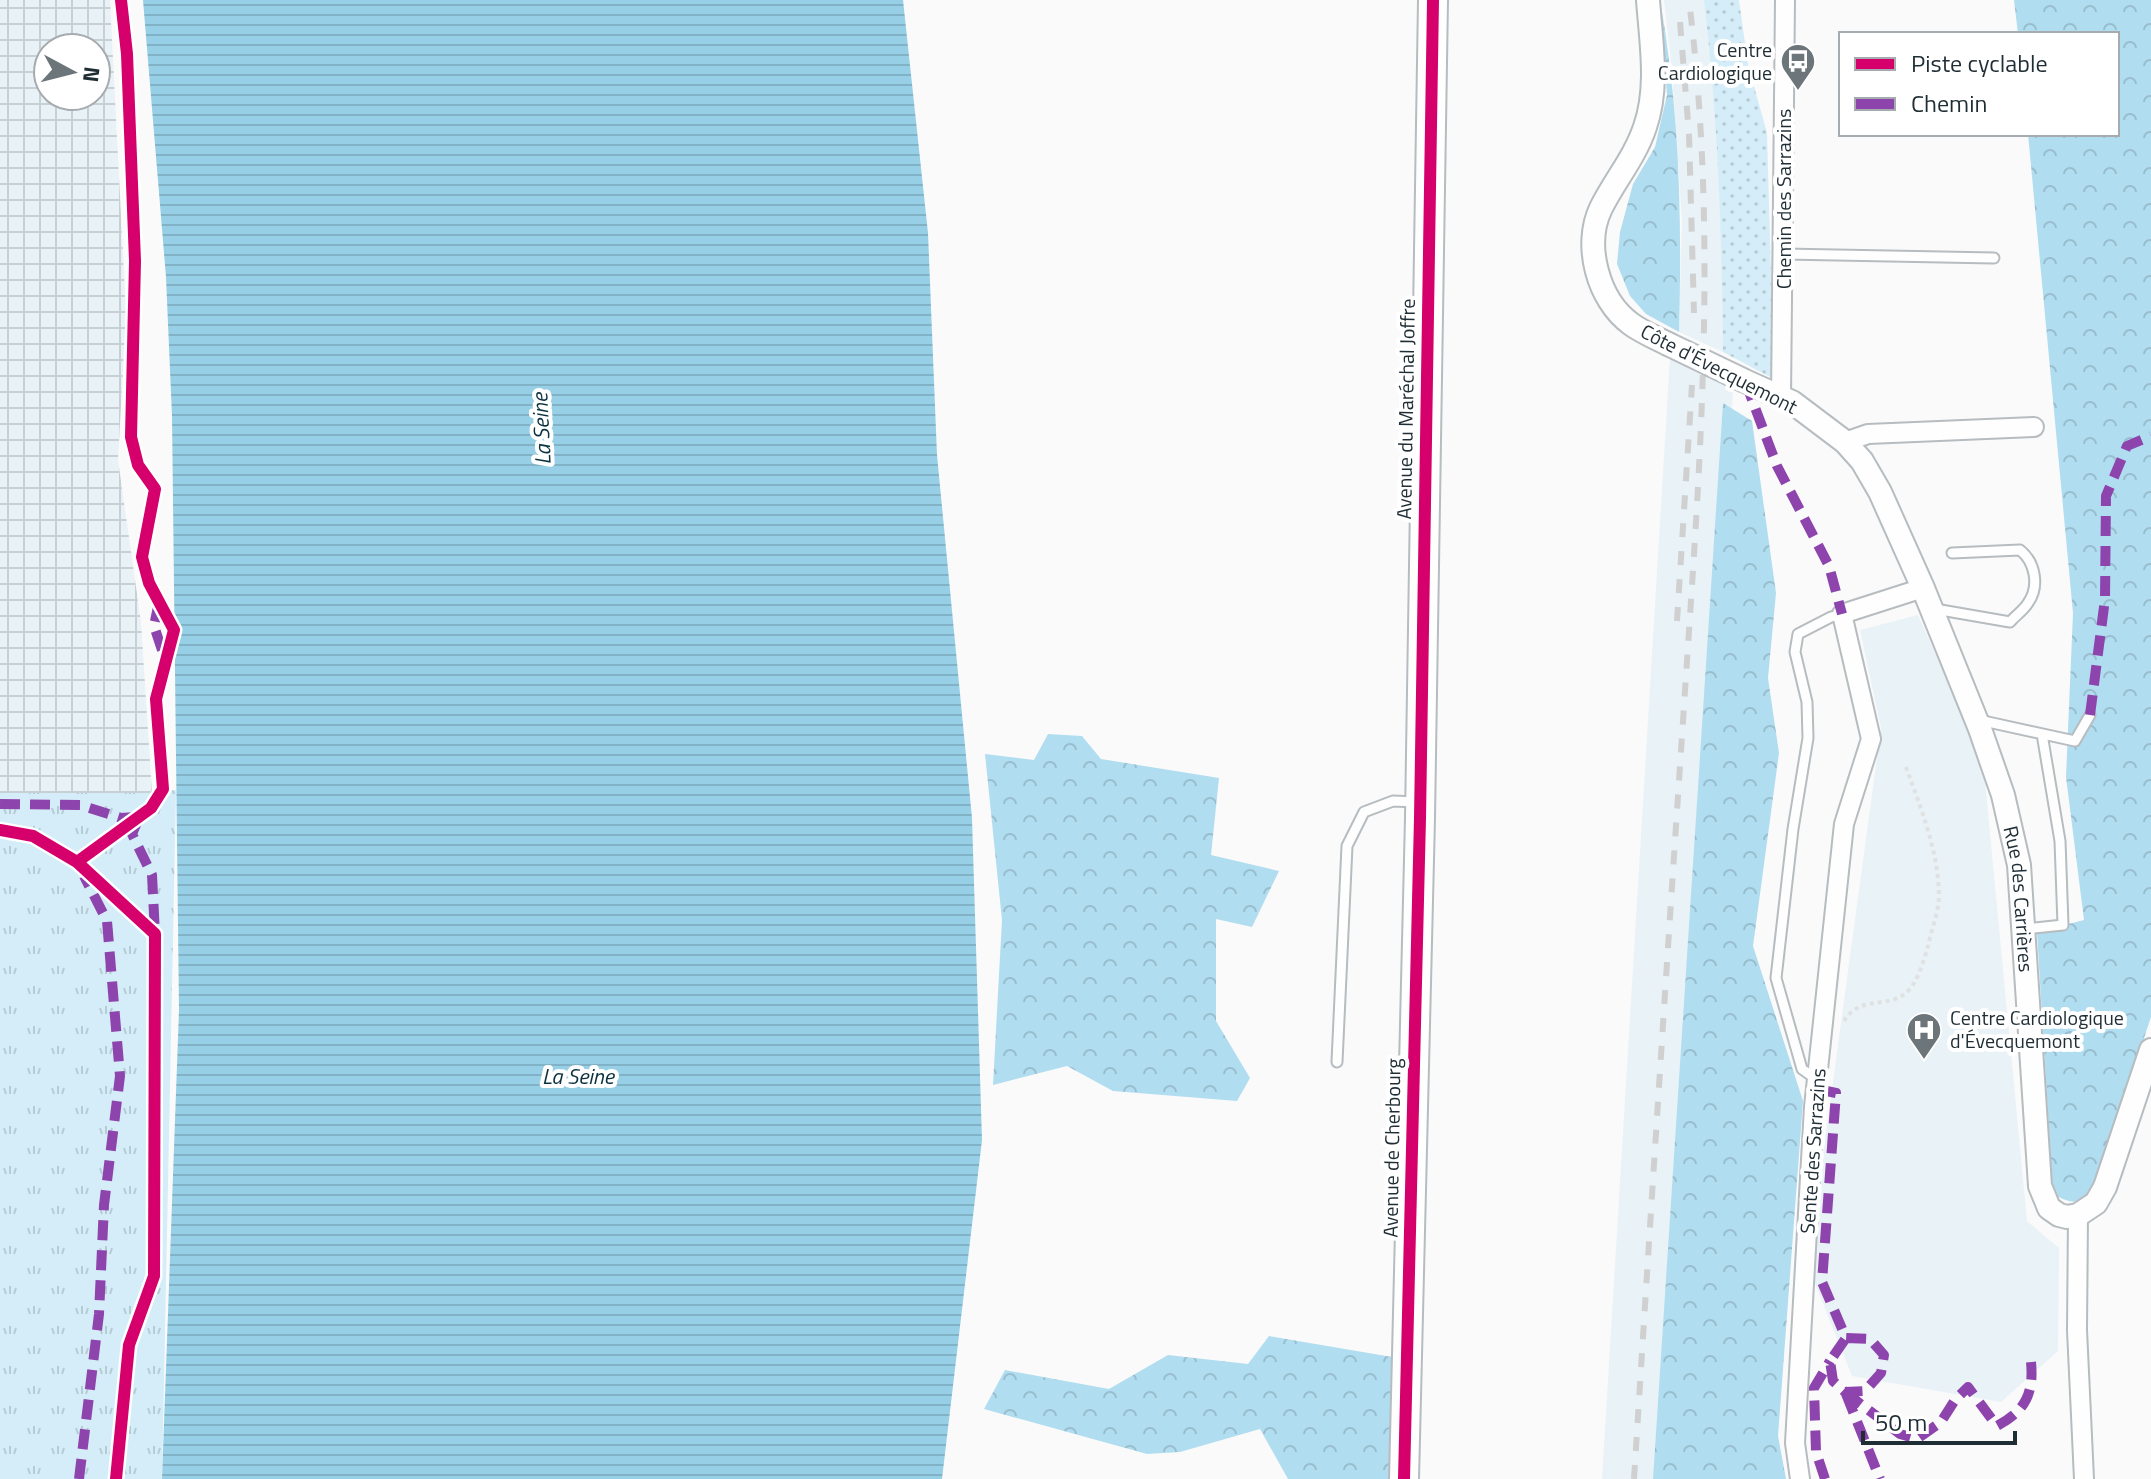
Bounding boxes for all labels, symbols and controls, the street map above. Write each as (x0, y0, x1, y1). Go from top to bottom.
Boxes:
north arrow (32, 32, 112, 112)
legend (1839, 32, 2119, 136)
place label: Centre Cardiologique (1658, 34, 1772, 88)
bus stop icon: Centre Cardiologique (1779, 42, 1817, 92)
text: Piste cyclable (1911, 45, 2048, 81)
text: N (74, 65, 110, 84)
text: Chemin (1911, 85, 1987, 121)
street label: Chemin des Sarrazins (1768, 109, 1799, 289)
street label: Avenue du Maréchal Joffre (1388, 298, 1423, 520)
street label: Côte d'Évecquemont (1635, 316, 1803, 422)
water label: La Seine (522, 390, 560, 466)
street label: Rue des Carrières (1996, 823, 2042, 973)
place label: Centre Cardiologique d'Évecquemont (1950, 1002, 2124, 1056)
hospital icon: Centre Cardiologique d'Évecquemont (1905, 1011, 1943, 1061)
street label: Avenue de Cherbourg (1374, 1058, 1409, 1238)
water label: La Seine (542, 1059, 616, 1093)
street label: Sente des Sarrazins (1791, 1067, 1834, 1235)
scale bar (1863, 1395, 2015, 1445)
text: 50 m (1875, 1404, 1927, 1440)

